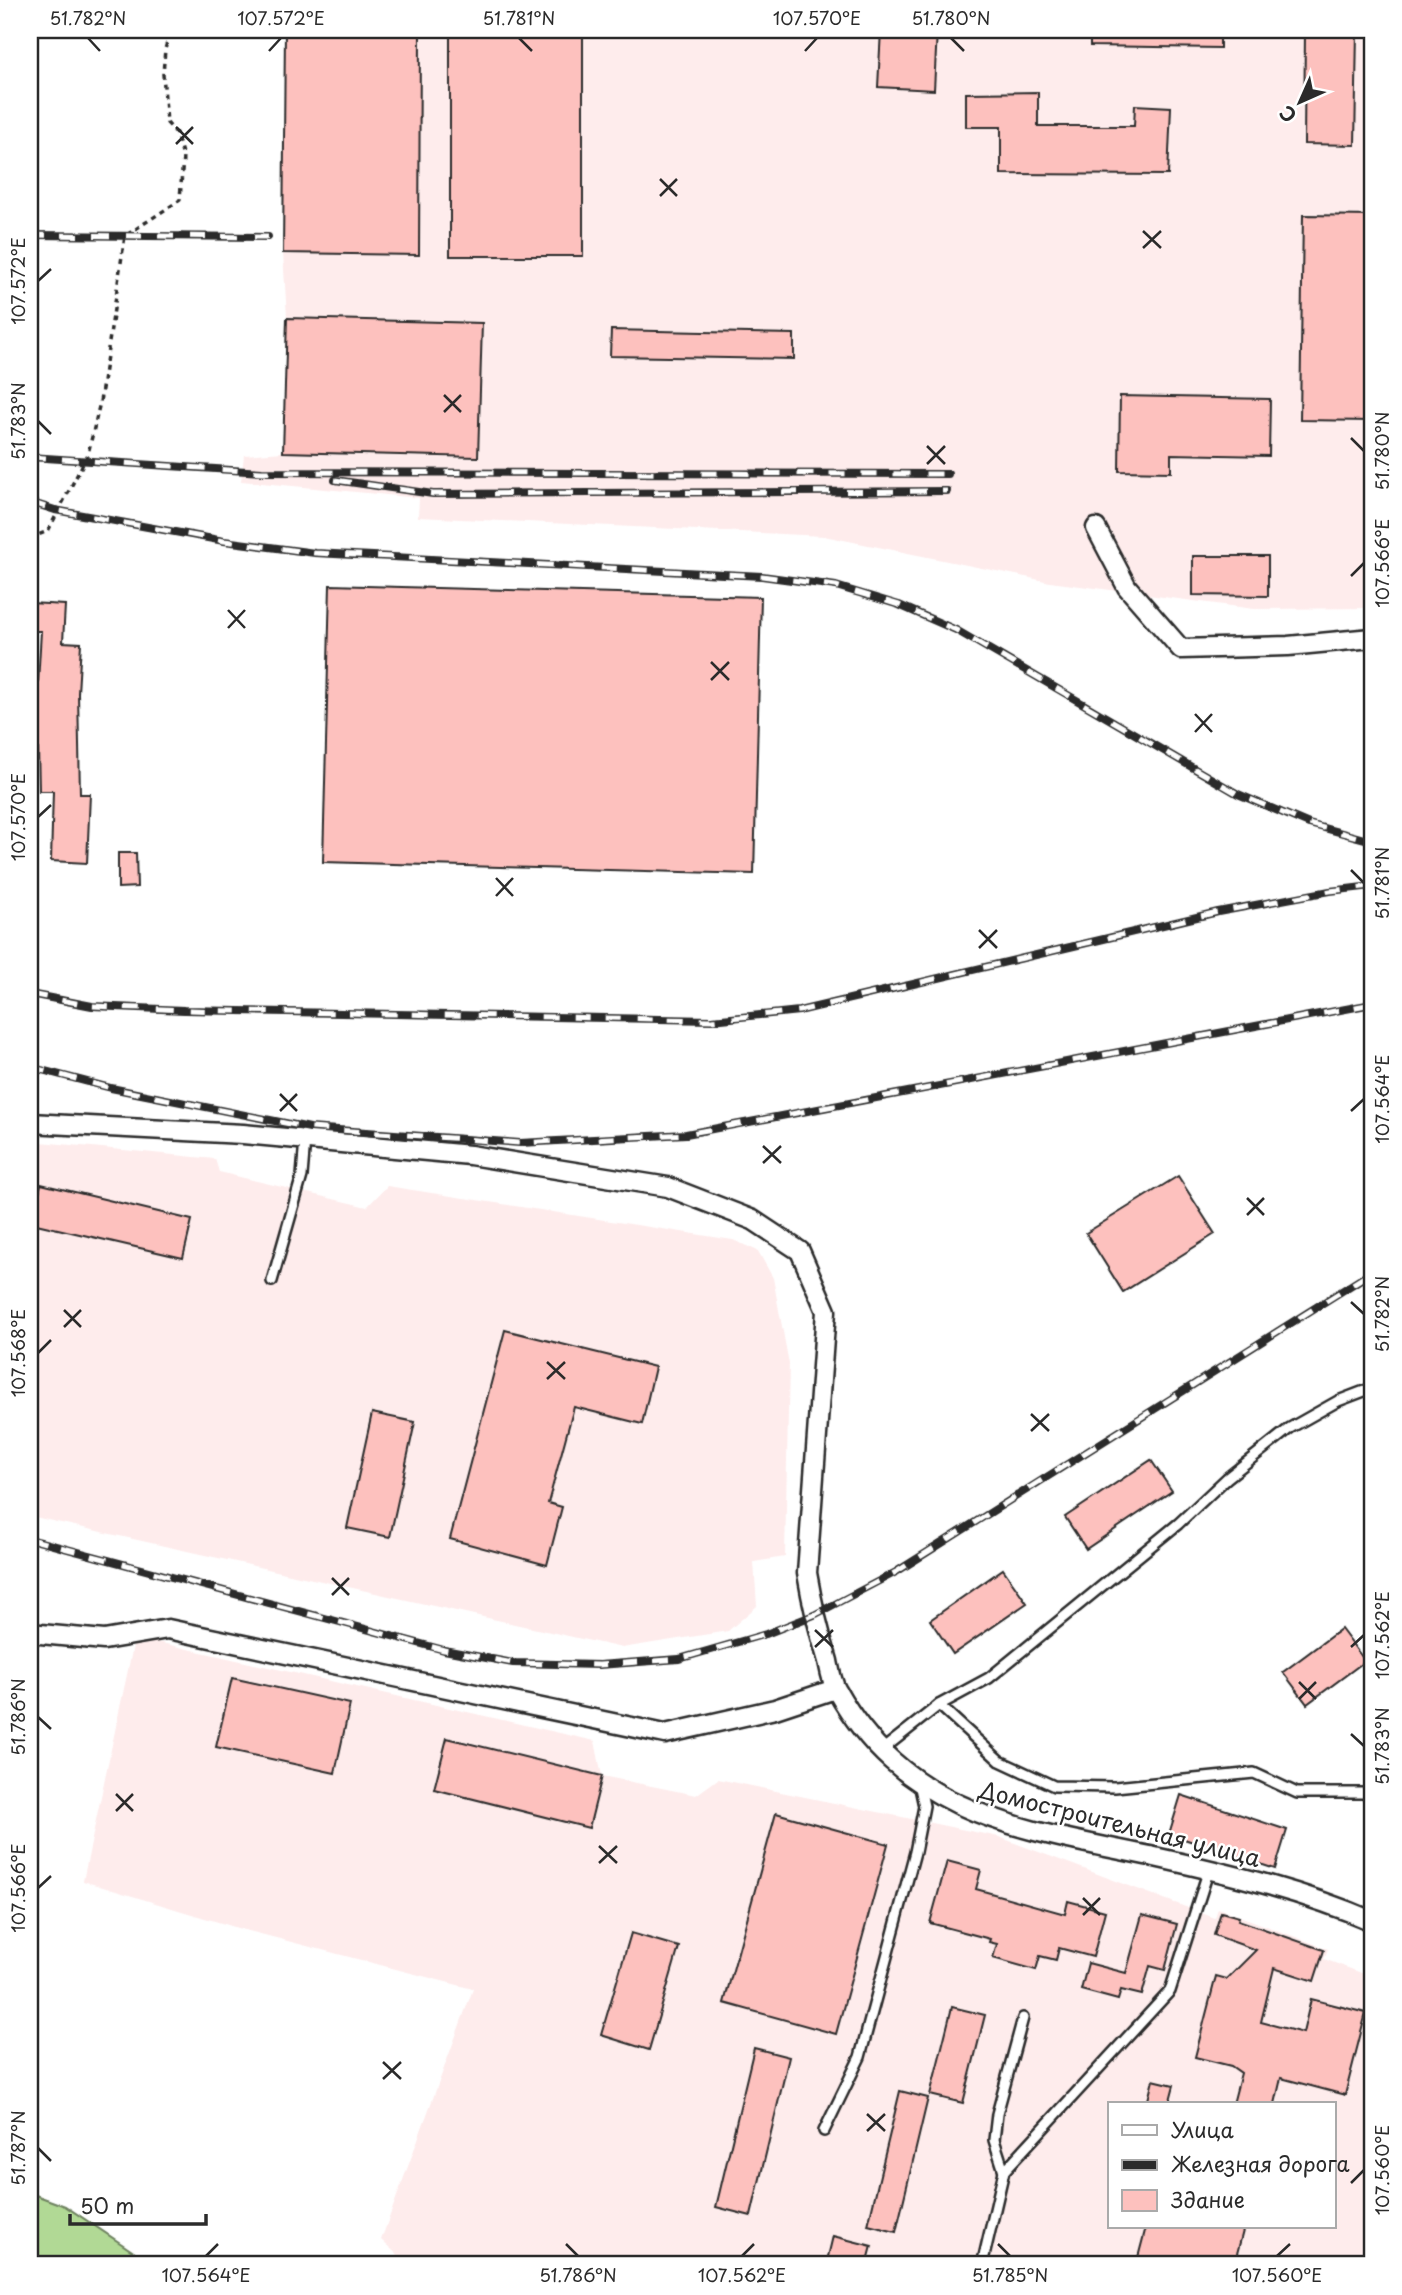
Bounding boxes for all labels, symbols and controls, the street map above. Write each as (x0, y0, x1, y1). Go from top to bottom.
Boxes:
text: 51.782°N (50, 4, 126, 31)
text: 107.572°E (237, 4, 325, 31)
text: 51.781°N (483, 4, 555, 31)
text: 107.570°E (773, 4, 861, 31)
text: 51.780°N (911, 4, 991, 31)
north arrow (1266, 66, 1336, 136)
text: С (1272, 100, 1302, 130)
text: 107.572°E (4, 237, 31, 325)
text: 51.783°N (4, 382, 31, 460)
text: 51.780°N (1368, 411, 1395, 491)
text: 107.566°E (1368, 518, 1395, 608)
text: 107.570°E (4, 773, 31, 861)
text: 51.781°N (1368, 847, 1395, 919)
text: 107.564°E (1368, 1054, 1395, 1144)
text: 51.782°N (1368, 1276, 1395, 1352)
text: 107.568°E (4, 1309, 31, 1397)
text: 107.562°E (1368, 1591, 1395, 1679)
text: 51.786°N (4, 1678, 31, 1756)
text: 51.783°N (1368, 1707, 1395, 1785)
street label: Домостроительная улица (975, 1771, 1265, 1875)
text: 107.566°E (4, 1843, 31, 1933)
legend (1108, 2102, 1336, 2228)
text: 51.787°N (4, 2110, 31, 2186)
text: Улица (1171, 2113, 1234, 2145)
text: 107.560°E (1368, 2125, 1395, 2215)
text: Железная дорога (1171, 2147, 1349, 2179)
scale bar (70, 2183, 206, 2227)
text: Здание (1171, 2183, 1245, 2215)
text: 50 m (80, 2189, 134, 2221)
text: 107.564°E (161, 2261, 251, 2288)
text: 51.786°N (539, 2261, 617, 2288)
text: 107.562°E (698, 2261, 786, 2288)
text: 51.785°N (972, 2261, 1048, 2288)
text: 107.560°E (1232, 2261, 1322, 2288)

